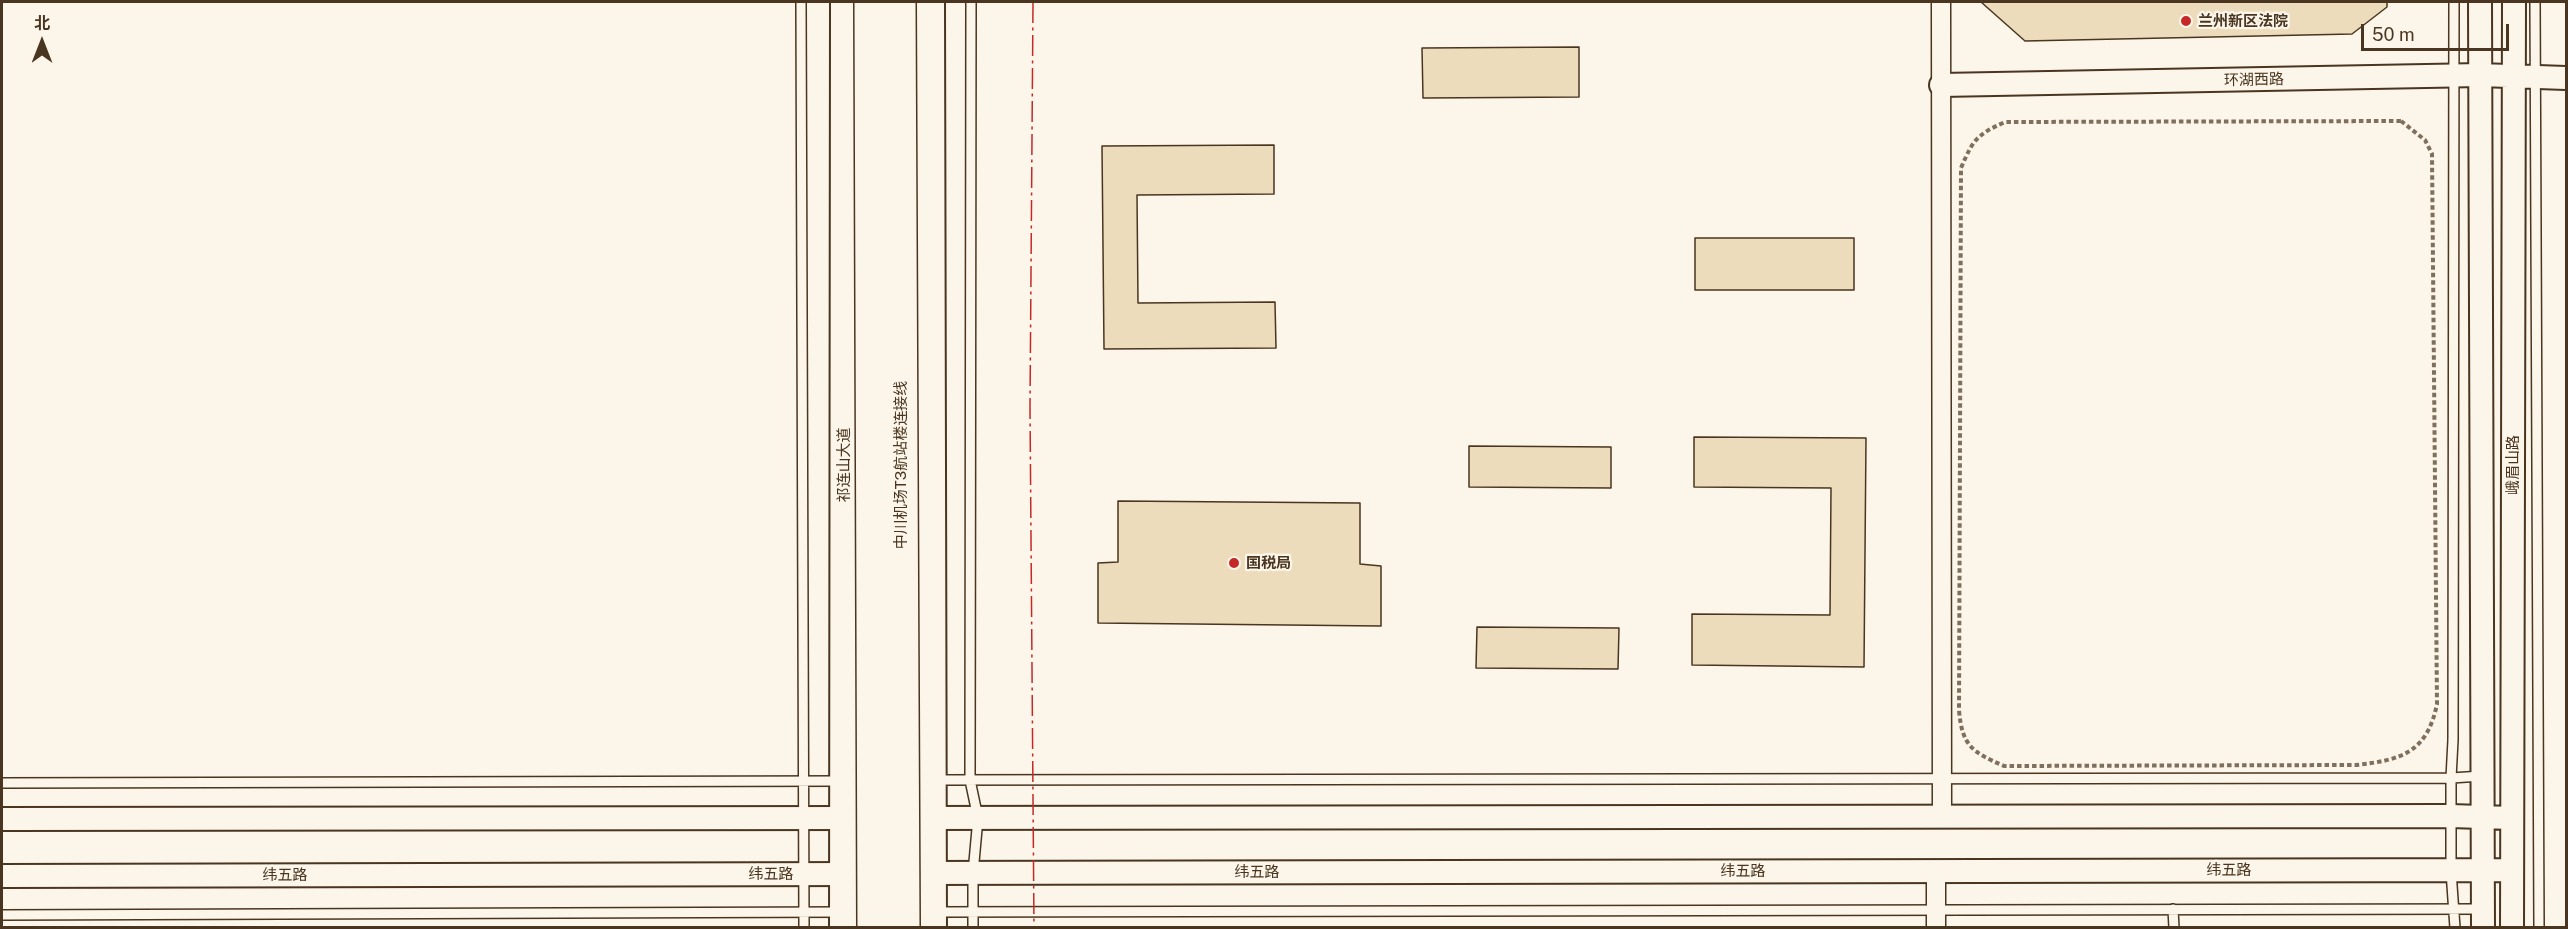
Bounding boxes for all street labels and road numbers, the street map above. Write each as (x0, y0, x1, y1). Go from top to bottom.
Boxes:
street label: 环湖西路 (2224, 70, 2284, 90)
street label: 中川机场T3航站楼连接线 (892, 381, 910, 549)
street label: 祁连山大道 (835, 428, 853, 502)
street label: 峨眉山路 (2504, 435, 2522, 495)
street label: 纬五路 (2207, 861, 2251, 879)
street label: 纬五路 (1721, 862, 1765, 880)
street label: 纬五路 (1235, 863, 1279, 881)
street label: 纬五路 (749, 865, 793, 883)
street label: 纬五路 (263, 866, 307, 884)

